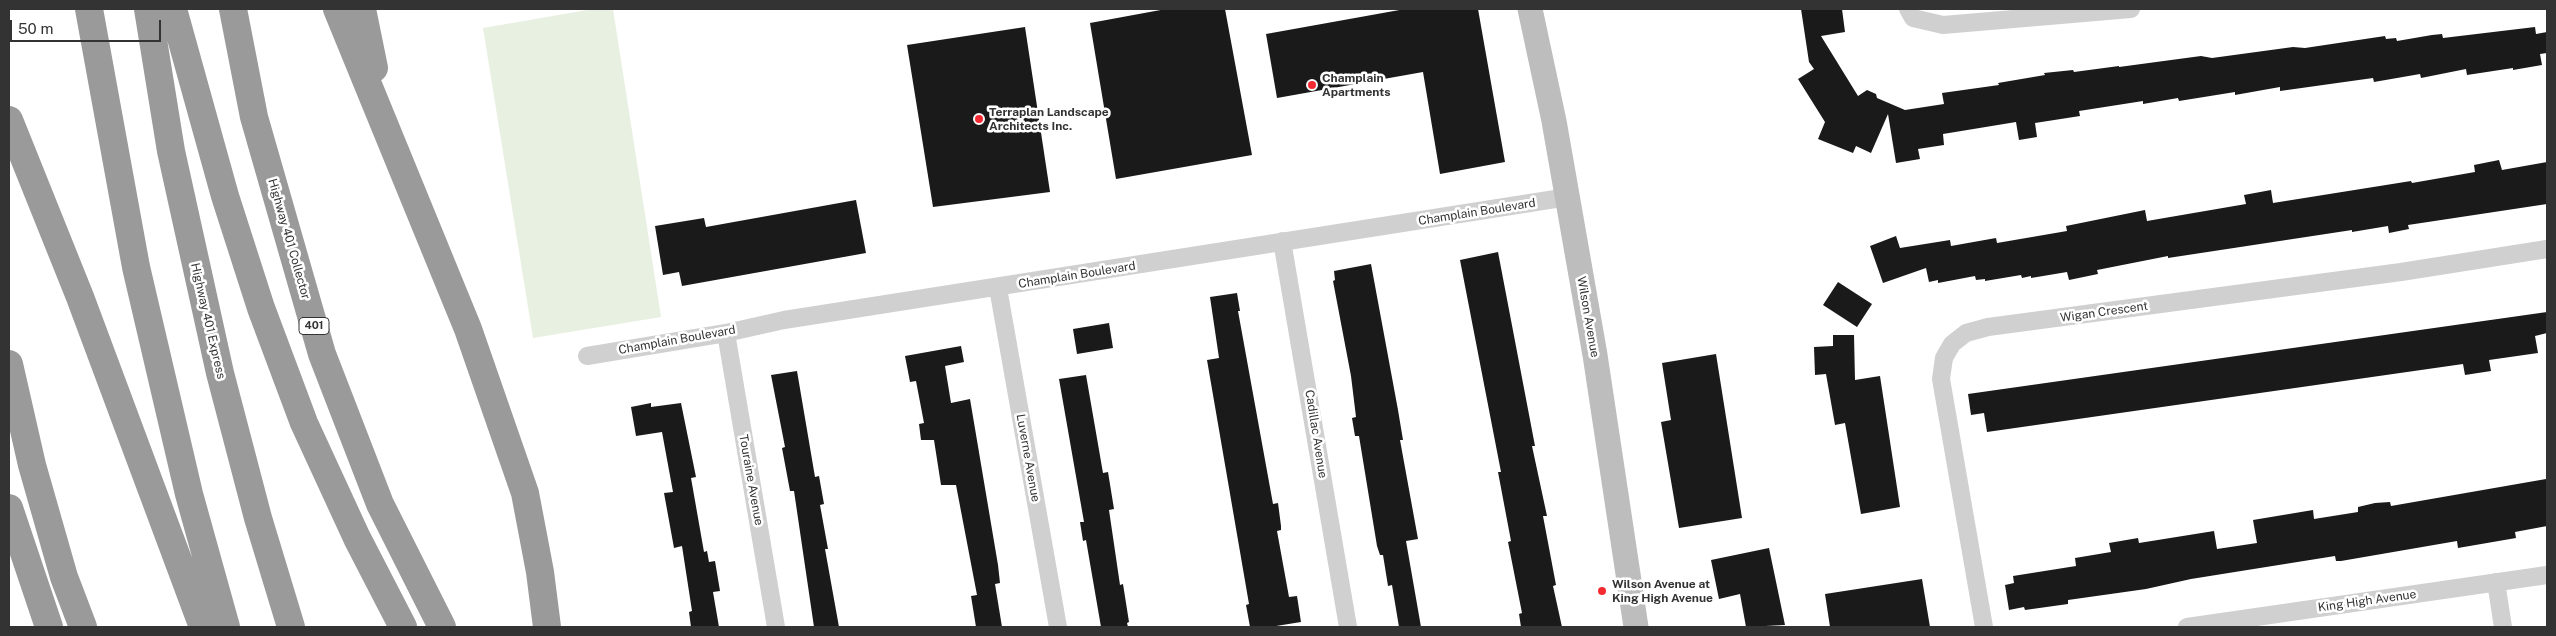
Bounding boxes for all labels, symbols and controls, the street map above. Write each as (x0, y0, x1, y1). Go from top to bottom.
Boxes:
scale bar (12, 10, 164, 42)
text: 50 m (18, 20, 53, 37)
place label: Champlain Apartments (1322, 71, 1390, 99)
marker: Champlain Apartments (1306, 79, 1318, 91)
place label: Terraplan Landscape Architects Inc. (989, 105, 1109, 133)
marker: Terraplan Landscape Architects Inc. (973, 113, 985, 125)
street label: Highway 401 Collector (265, 177, 313, 301)
street label: Champlain Boulevard (1417, 196, 1537, 228)
street label: Champlain Boulevard (1017, 259, 1137, 291)
street label: Highway 401 Express (188, 262, 228, 380)
street label: Wilson Avenue (1574, 275, 1602, 359)
street label: Wigan Crescent (2059, 299, 2149, 325)
road number: 401 (299, 318, 329, 334)
street label: Champlain Boulevard (617, 323, 737, 357)
street label: Cadillac Avenue (1302, 389, 1330, 479)
street label: Luverne Avenue (1013, 413, 1043, 503)
street label: Touraine Avenue (736, 433, 766, 527)
place label: Wilson Avenue at King High Avenue (1612, 577, 1713, 605)
marker: Wilson Avenue at King High Avenue (1596, 585, 1608, 597)
street label: King High Avenue (2317, 587, 2417, 615)

